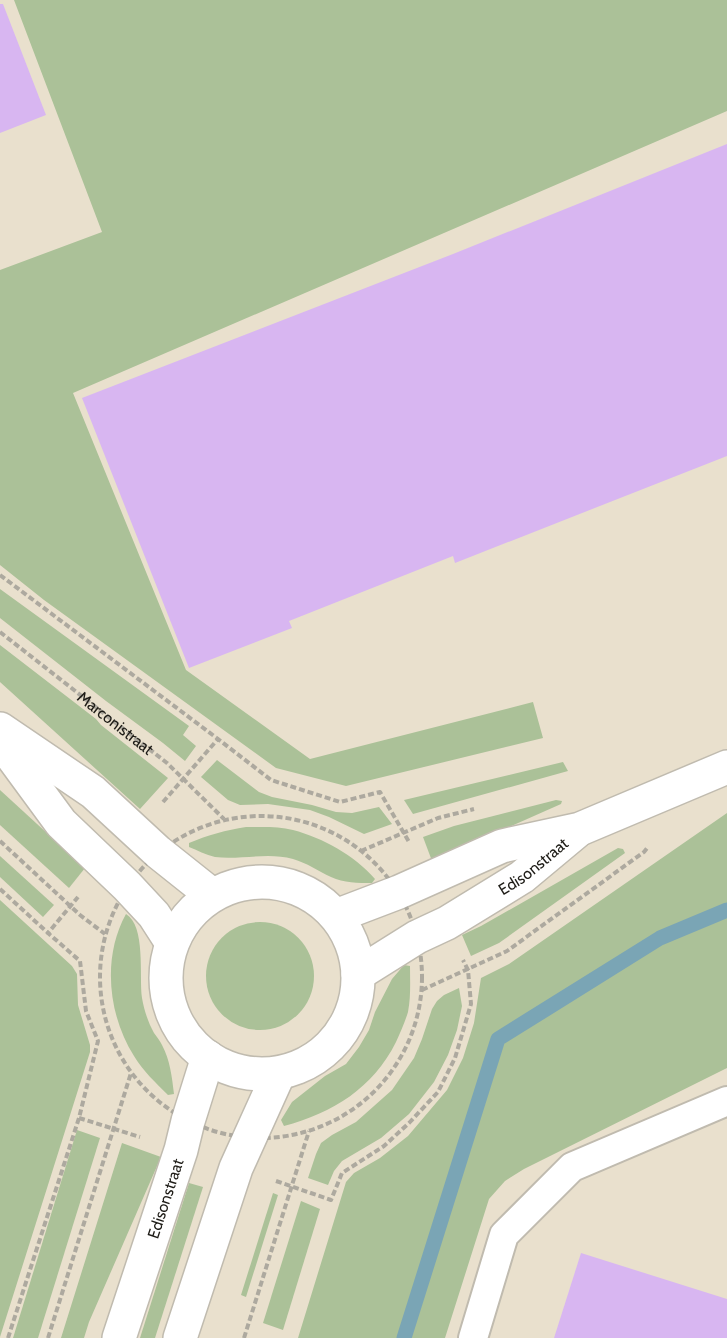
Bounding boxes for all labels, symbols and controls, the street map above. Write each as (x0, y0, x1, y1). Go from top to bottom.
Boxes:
street label: Marconistraat (74, 687, 158, 759)
street label: Edisonstraat (495, 833, 572, 899)
street label: Edisonstraat (143, 1155, 187, 1241)

